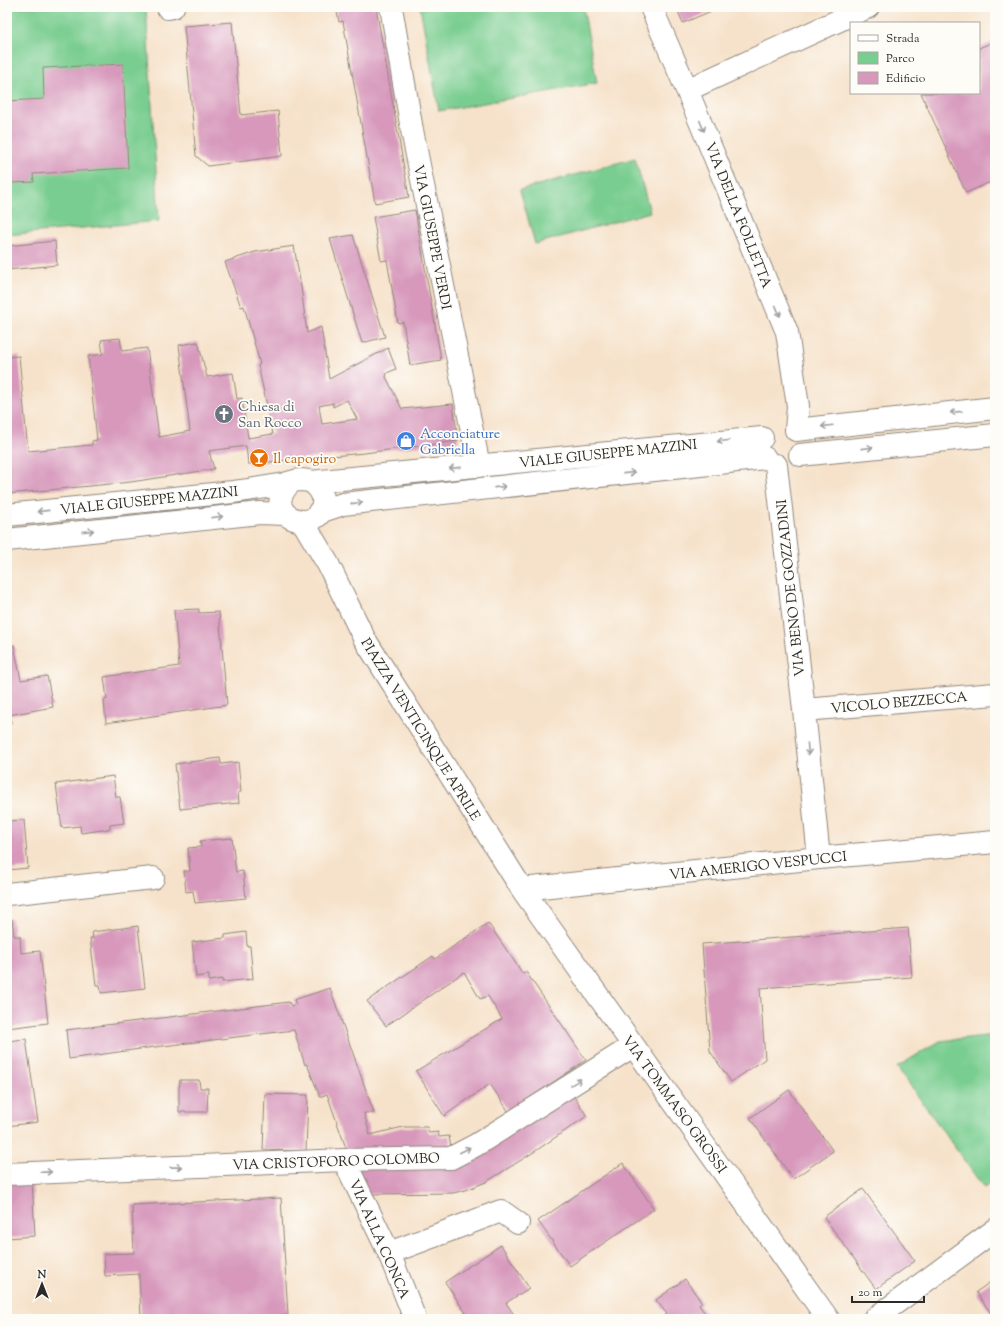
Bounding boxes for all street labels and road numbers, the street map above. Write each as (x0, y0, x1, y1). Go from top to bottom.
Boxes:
street label: VIA DELLA FOLLETTA (699, 140, 776, 292)
street label: VIA GIUSEPPE VERDI (407, 163, 455, 312)
street label: VIALE GIUSEPPE MAZZINI (518, 436, 699, 474)
street label: VIALE GIUSEPPE MAZZINI (59, 483, 240, 521)
street label: VIA BENO DE GOZZADINI (773, 498, 811, 677)
street label: PIAZZA VENTICINQUE APRILE (355, 635, 484, 826)
street label: VICOLO BEZZECCA (830, 688, 969, 720)
street label: VIA AMERIGO VESPUCCI (668, 848, 848, 886)
street label: VIA TOMMASO GROSSI (616, 1032, 731, 1179)
street label: VIA CRISTOFORO COLOMBO (232, 1149, 440, 1177)
street label: VIA ALLA CONCA (343, 1177, 414, 1303)

